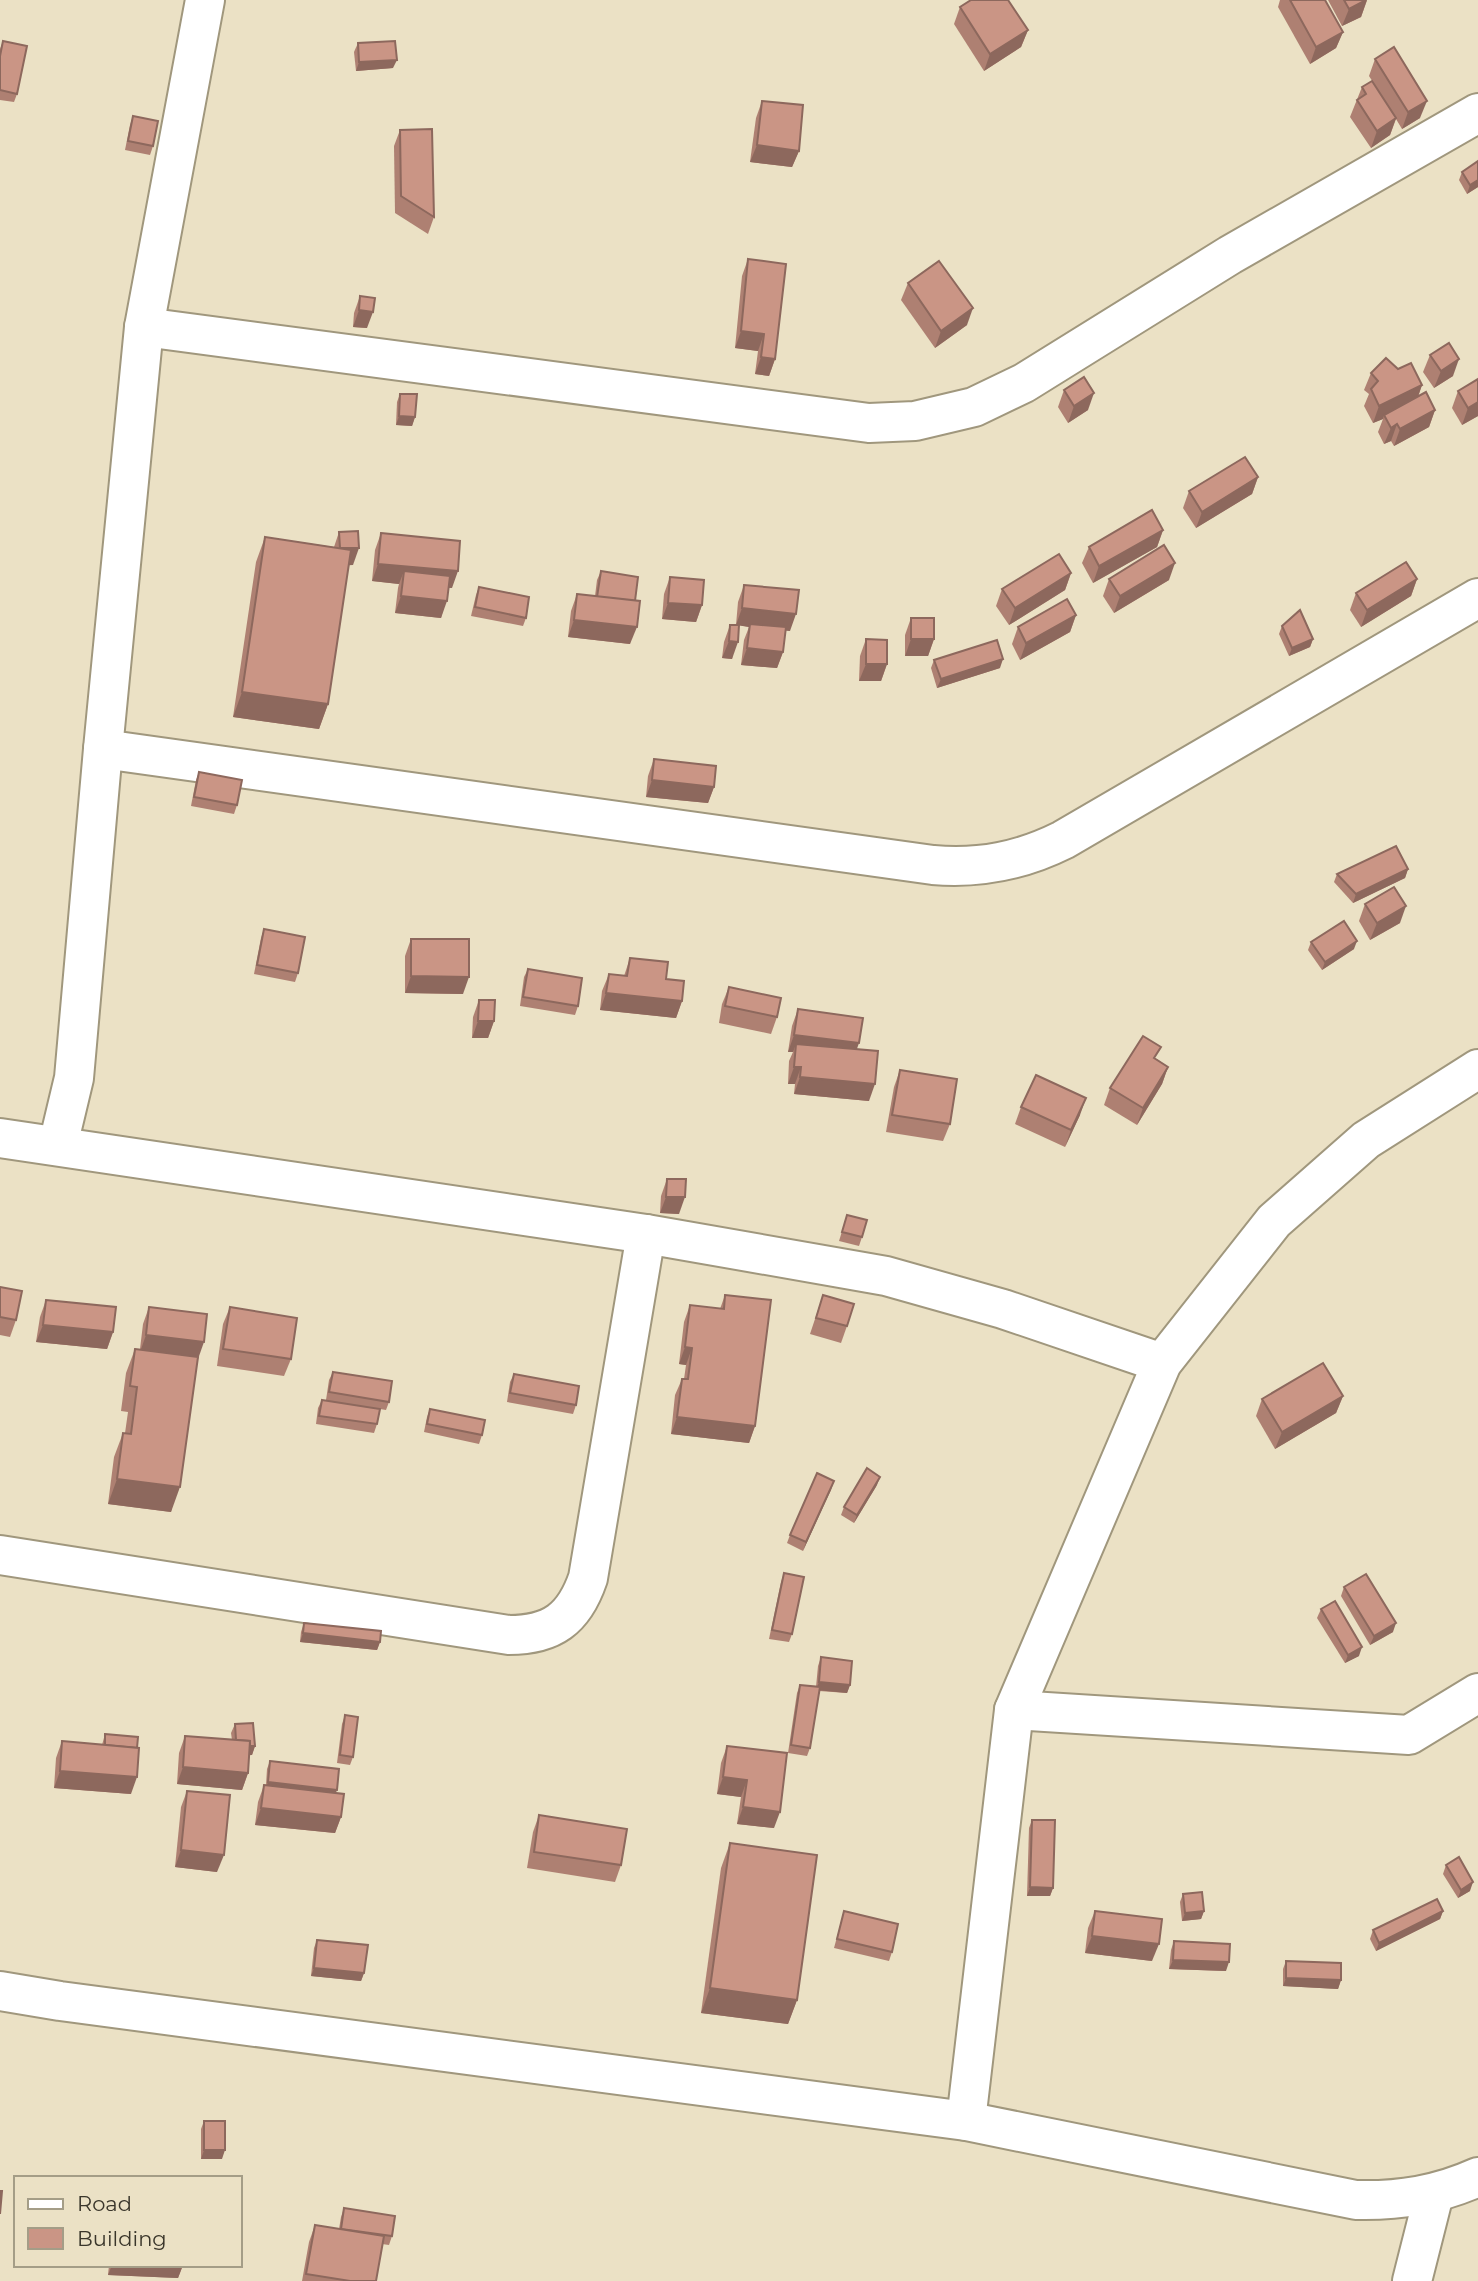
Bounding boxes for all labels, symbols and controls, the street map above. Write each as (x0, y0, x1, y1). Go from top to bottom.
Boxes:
legend (14, 2176, 242, 2267)
text: Road (77, 2191, 132, 2216)
text: Building (77, 2226, 167, 2251)

